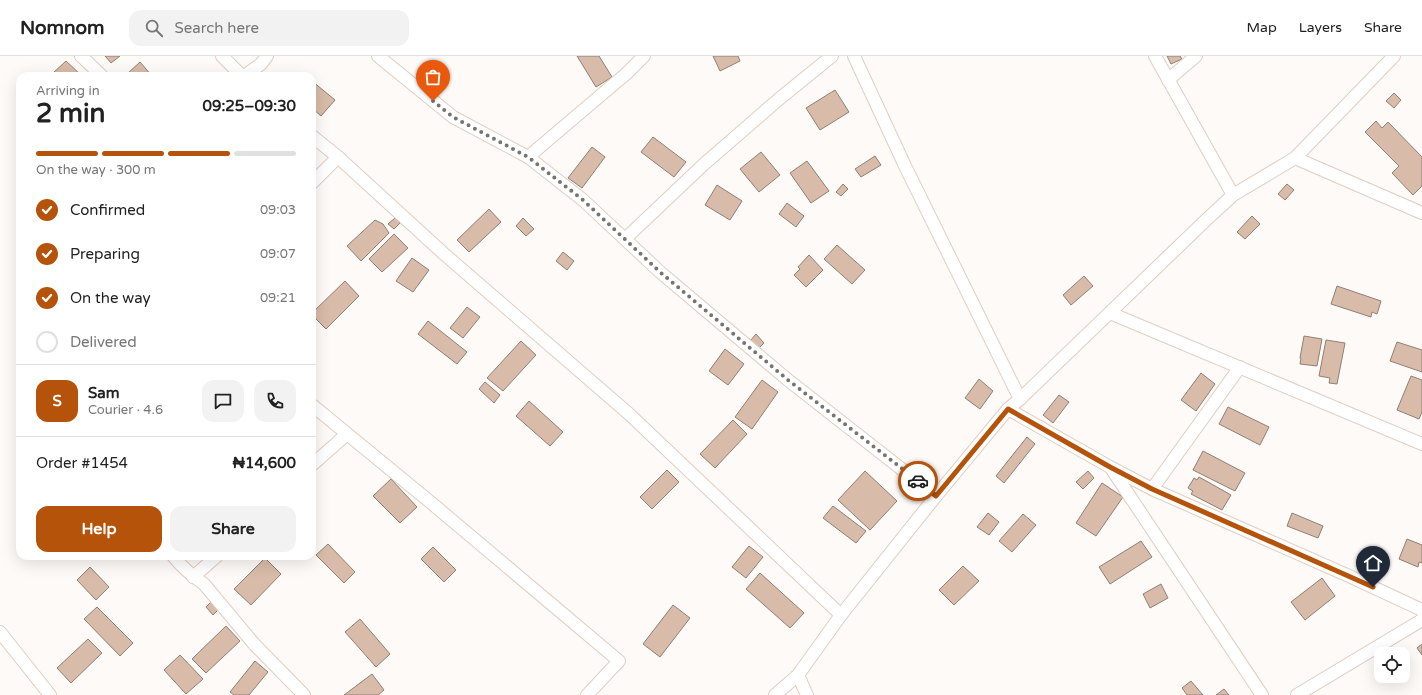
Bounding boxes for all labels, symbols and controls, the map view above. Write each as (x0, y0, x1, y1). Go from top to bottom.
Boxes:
search box (129, 10, 409, 46)
text: Nomnom (20, 17, 105, 39)
icon: search (143, 17, 165, 39)
text: Search here (175, 19, 259, 37)
text: Map (1247, 19, 1277, 36)
text: Layers (1299, 19, 1342, 36)
text: Share (1364, 19, 1402, 36)
pin (416, 60, 450, 101)
icon: bag (422, 66, 444, 88)
text: Arriving in (36, 83, 100, 99)
text: 09:25–09:30 (203, 97, 296, 115)
text: 2 min (36, 98, 105, 129)
text: On the way · 300 m (36, 162, 156, 178)
icon: check (36, 199, 58, 221)
text: Confirmed (70, 201, 145, 219)
text: 09:03 (260, 202, 296, 218)
icon: check (36, 243, 58, 265)
text: Preparing (70, 245, 140, 263)
text: 09:07 (260, 246, 296, 262)
icon: check (36, 287, 58, 309)
text: On the way (70, 289, 150, 307)
text: 09:21 (260, 290, 296, 306)
text: Delivered (70, 333, 137, 351)
button: chat (202, 380, 244, 422)
button: phone (254, 380, 296, 422)
text: Sam (88, 384, 119, 402)
text: S (52, 392, 62, 410)
text: Courier · 4.6 (88, 402, 163, 418)
text: Order #1454 (36, 454, 128, 472)
text: ₦14,600 (232, 454, 296, 472)
courier (898, 461, 938, 501)
icon: car (907, 470, 929, 492)
button: Help (36, 506, 162, 552)
button: Share (170, 506, 296, 552)
pin (1356, 546, 1390, 587)
icon: home (1362, 552, 1384, 574)
map controls (1374, 647, 1410, 683)
button: locate (1374, 647, 1410, 683)

